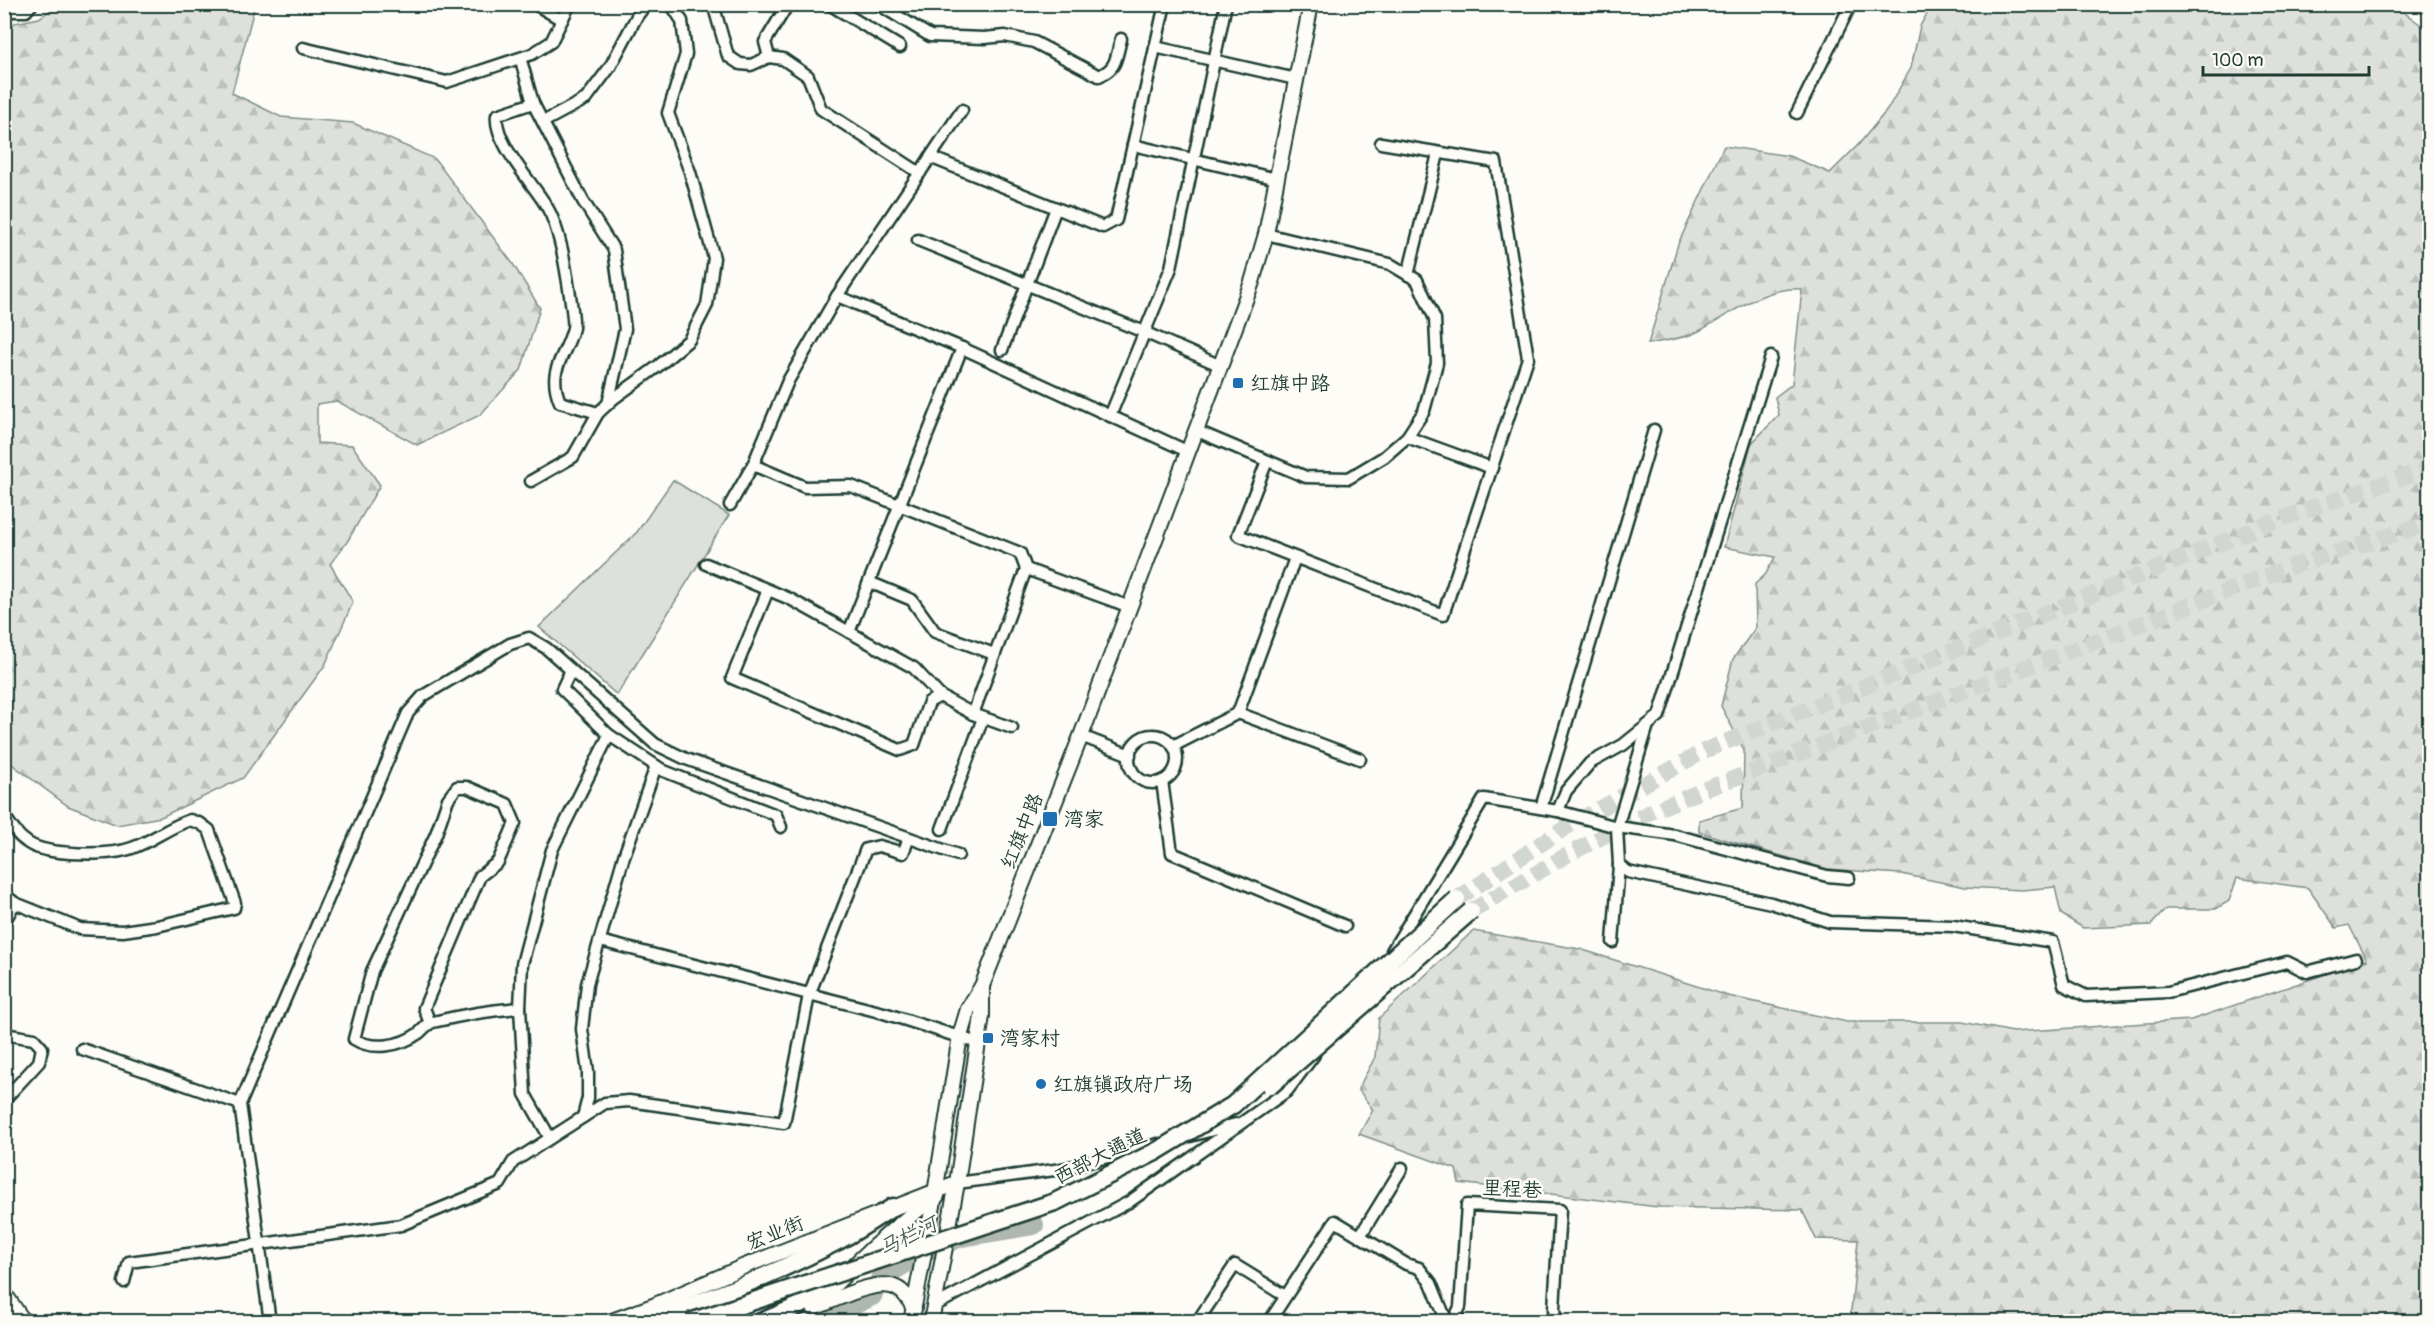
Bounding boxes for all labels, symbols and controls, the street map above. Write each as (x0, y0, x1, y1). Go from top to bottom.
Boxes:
scale bar (2203, 39, 2370, 77)
text: 100 m (2212, 49, 2264, 72)
place label: 红旗中路 (1250, 371, 1331, 396)
marker: 红旗中路 (1231, 376, 1245, 390)
street label: 红旗中路 (995, 788, 1049, 873)
place label: 湾家 (1064, 807, 1104, 832)
marker: 湾家 (1041, 810, 1059, 828)
place label: 湾家村 (1000, 1026, 1060, 1051)
marker: 湾家村 (981, 1031, 995, 1045)
place label: 红旗镇政府广场 (1053, 1072, 1193, 1097)
marker: 红旗镇政府广场 (1034, 1077, 1048, 1091)
street label: 西部大通道 (1050, 1122, 1150, 1190)
street label: 里程巷 (1481, 1175, 1544, 1203)
water label: 马栏河 (874, 1209, 945, 1263)
street label: 宏业街 (743, 1210, 807, 1256)

